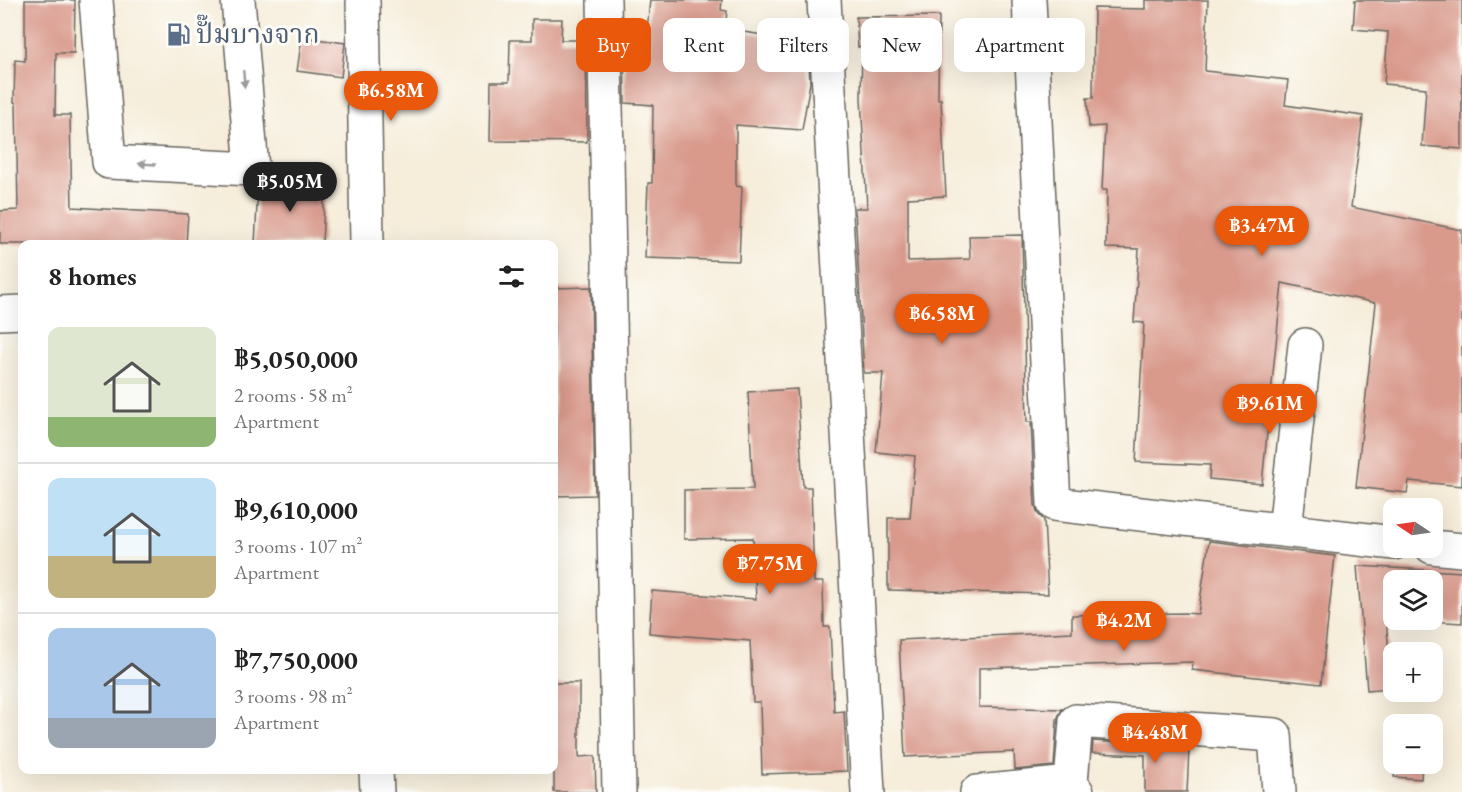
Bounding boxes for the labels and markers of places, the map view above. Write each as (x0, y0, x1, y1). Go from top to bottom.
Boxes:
place label: ปั๊มบางจาก (196, 14, 320, 51)
fuel station icon: ปั๊มบางจาก (165, 21, 191, 47)
pin: ฿6.58M (342, 71, 440, 122)
pin: ฿5.05M (241, 162, 339, 213)
pin: ฿3.47M (1213, 206, 1311, 257)
pin: ฿6.58M (893, 294, 991, 345)
pin: ฿9.61M (1221, 384, 1319, 435)
pin: ฿7.75M (721, 544, 819, 595)
pin: ฿4.2M (1082, 601, 1166, 652)
pin: ฿4.48M (1106, 713, 1204, 764)

